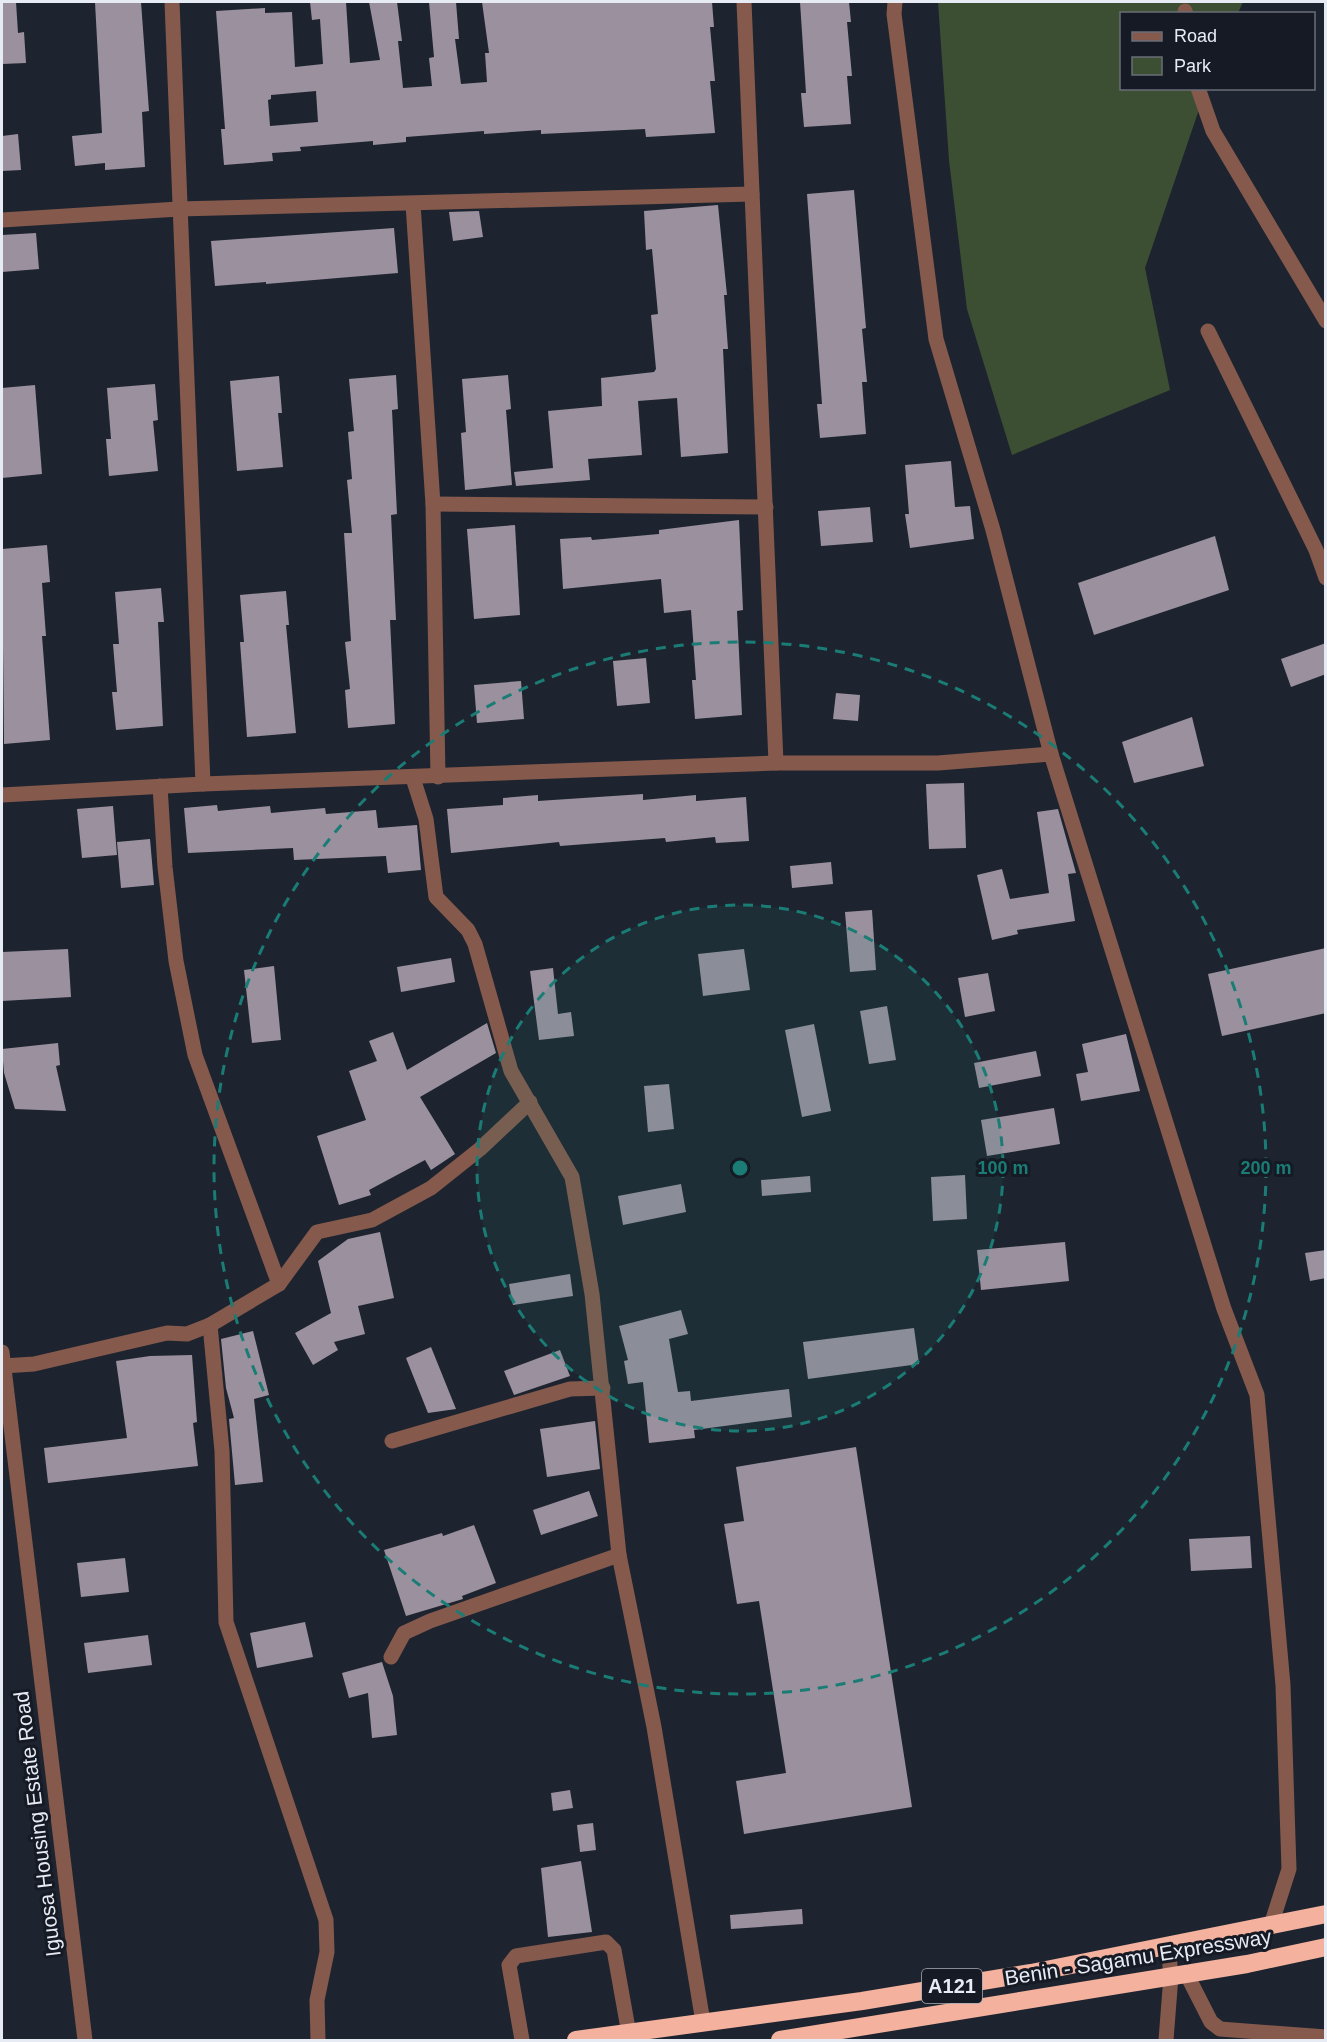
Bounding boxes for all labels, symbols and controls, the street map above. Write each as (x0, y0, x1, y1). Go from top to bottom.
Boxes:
legend (1120, 12, 1315, 90)
text: Road (1174, 26, 1217, 46)
text: Park (1174, 56, 1212, 76)
centre of rings (730, 1158, 750, 1178)
text: 100 m (977, 1158, 1029, 1178)
text: 200 m (1240, 1158, 1292, 1178)
street label: Iguosa Housing Estate Road (9, 1690, 65, 1958)
street label: Benin - Sagamu Expressway (1003, 1924, 1273, 1989)
road number: A121 (922, 1969, 982, 2003)

